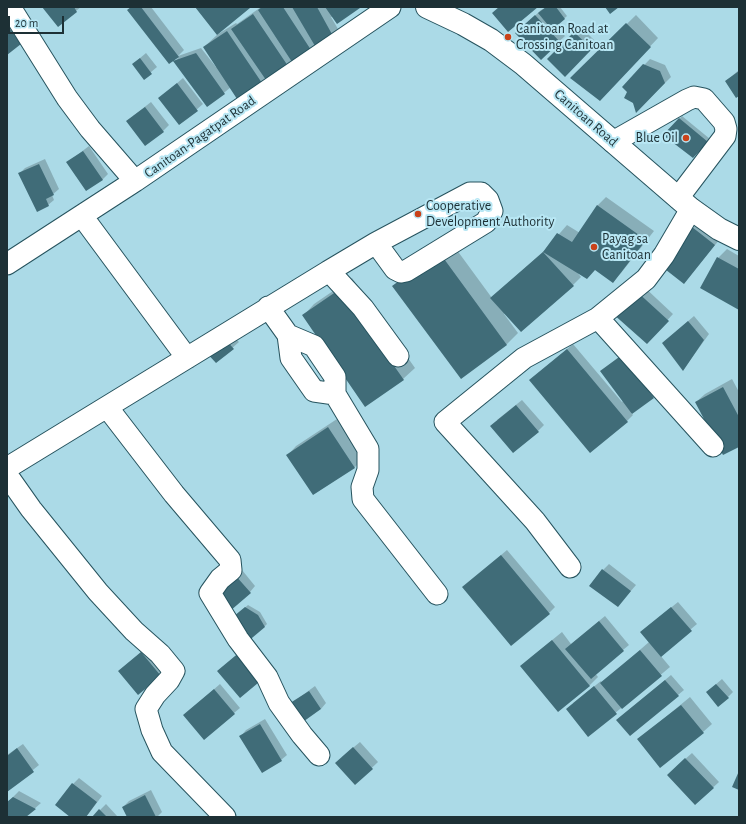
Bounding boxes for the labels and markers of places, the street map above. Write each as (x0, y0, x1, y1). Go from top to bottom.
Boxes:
place label: Canitoan Road at Crossing Canitoan (516, 21, 613, 54)
marker: Canitoan Road at Crossing Canitoan (503, 32, 513, 42)
place label: Blue Oil (635, 130, 678, 146)
marker: Blue Oil (681, 133, 691, 143)
place label: Cooperative Development Authority (426, 198, 554, 230)
marker: Cooperative Development Authority (413, 209, 423, 219)
place label: Payag sa Canitoan (602, 231, 651, 264)
marker: Payag sa Canitoan (589, 242, 599, 252)

